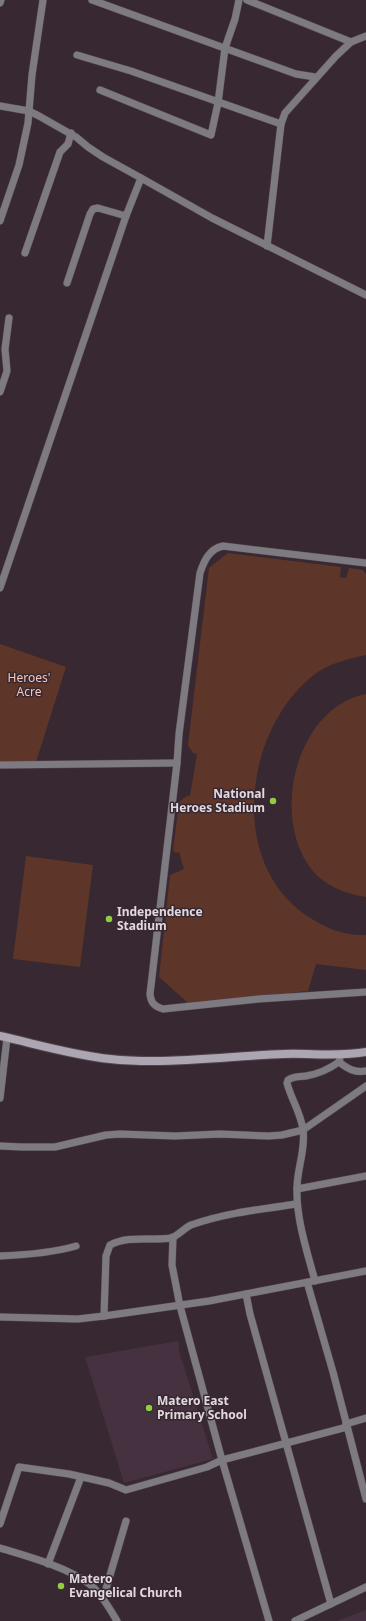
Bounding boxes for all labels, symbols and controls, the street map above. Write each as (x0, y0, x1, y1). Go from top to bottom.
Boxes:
park label: Heroes' Acre (8, 669, 50, 700)
place label: National Heroes Stadium (170, 785, 265, 816)
marker: National Heroes Stadium (268, 796, 278, 806)
place label: Independence Stadium (117, 903, 203, 934)
marker: Independence Stadium (104, 914, 114, 924)
place label: Matero East Primary School (157, 1392, 247, 1423)
marker: Matero East Primary School (144, 1403, 154, 1413)
place label: Matero Evangelical Church (69, 1570, 182, 1601)
marker: Matero Evangelical Church (56, 1581, 66, 1591)

